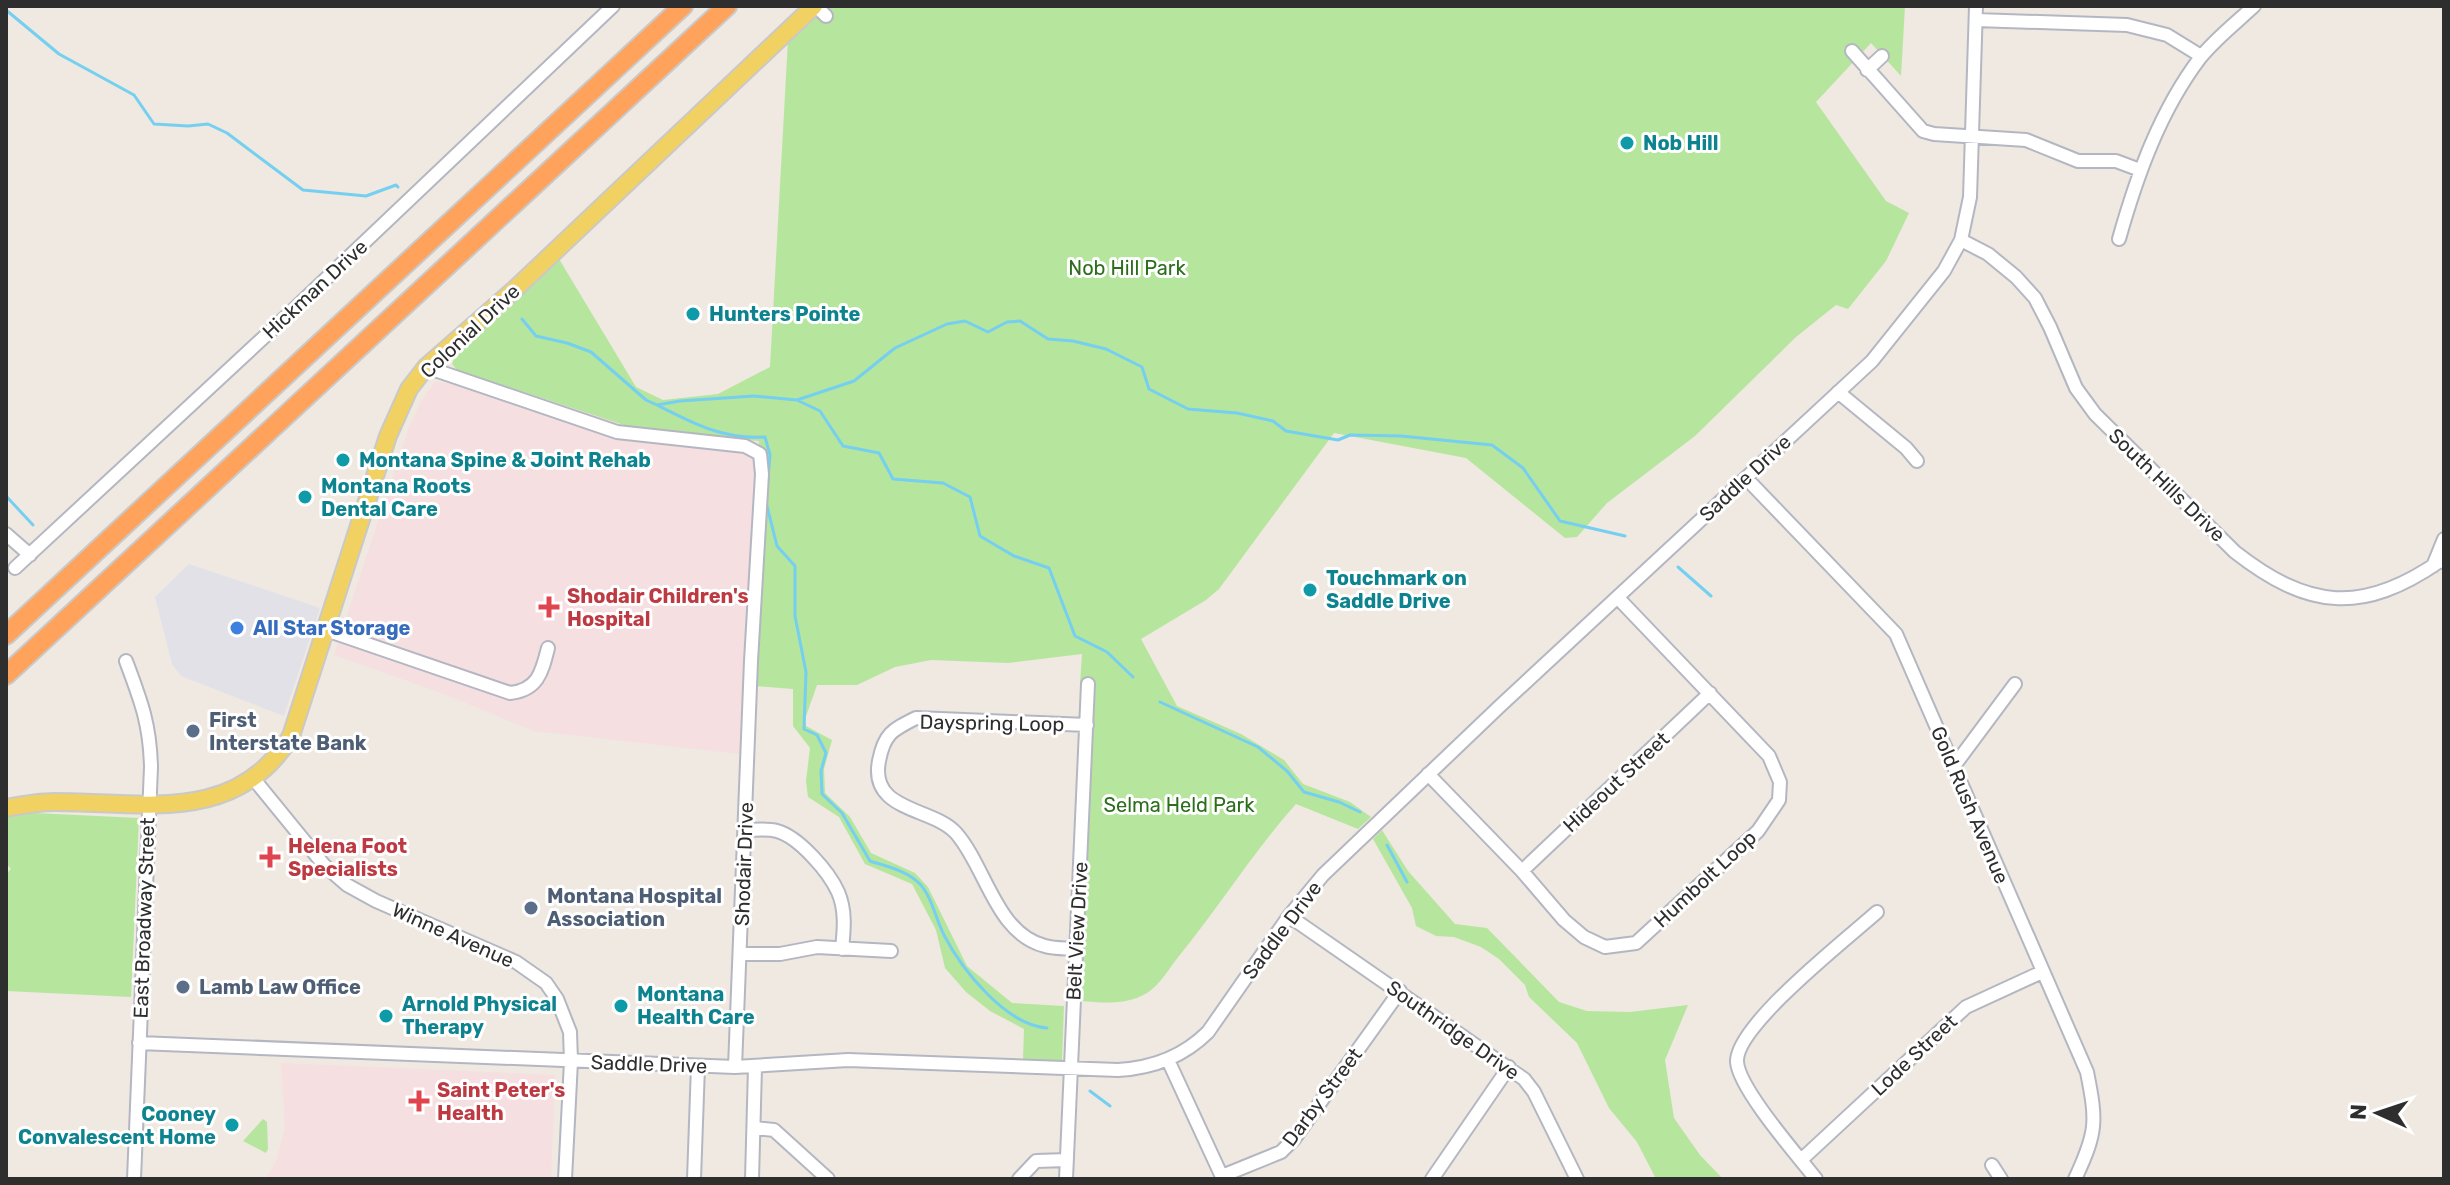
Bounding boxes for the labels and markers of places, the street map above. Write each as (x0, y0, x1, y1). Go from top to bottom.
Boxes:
place label: Nob Hill (1643, 131, 1719, 155)
marker: Nob Hill (1618, 134, 1636, 152)
place label: Hunters Pointe (709, 302, 861, 326)
marker: Hunters Pointe (684, 305, 702, 323)
place label: Montana Spine & Joint Rehab (359, 448, 651, 472)
marker: Montana Spine & Joint Rehab (334, 451, 352, 469)
place label: Montana Roots Dental Care (321, 474, 471, 521)
marker: Montana Roots Dental Care (296, 488, 314, 506)
place label: Touchmark on Saddle Drive (1326, 566, 1467, 613)
marker: Touchmark on Saddle Drive (1301, 581, 1319, 599)
place label: Shodair Children's Hospital (567, 584, 749, 631)
marker: Shodair Children's Hospital (538, 596, 560, 618)
place label: All Star Storage (253, 616, 411, 640)
marker: All Star Storage (228, 619, 246, 637)
place label: First Interstate Bank (209, 708, 367, 755)
marker: First Interstate Bank (184, 722, 202, 740)
place label: Helena Foot Specialists (288, 834, 407, 881)
marker: Helena Foot Specialists (259, 846, 281, 868)
place label: Montana Hospital Association (547, 884, 722, 931)
marker: Montana Hospital Association (522, 899, 540, 917)
place label: Lamb Law Office (199, 975, 361, 999)
marker: Lamb Law Office (174, 978, 192, 996)
place label: Montana Health Care (637, 982, 755, 1029)
place label: Arnold Physical Therapy (402, 992, 557, 1039)
marker: Montana Health Care (612, 997, 630, 1015)
marker: Arnold Physical Therapy (377, 1007, 395, 1025)
place label: Saint Peter's Health (437, 1078, 565, 1125)
marker: Saint Peter's Health (408, 1090, 430, 1112)
place label: Cooney Convalescent Home (18, 1102, 216, 1149)
marker: Cooney Convalescent Home (223, 1116, 241, 1134)

